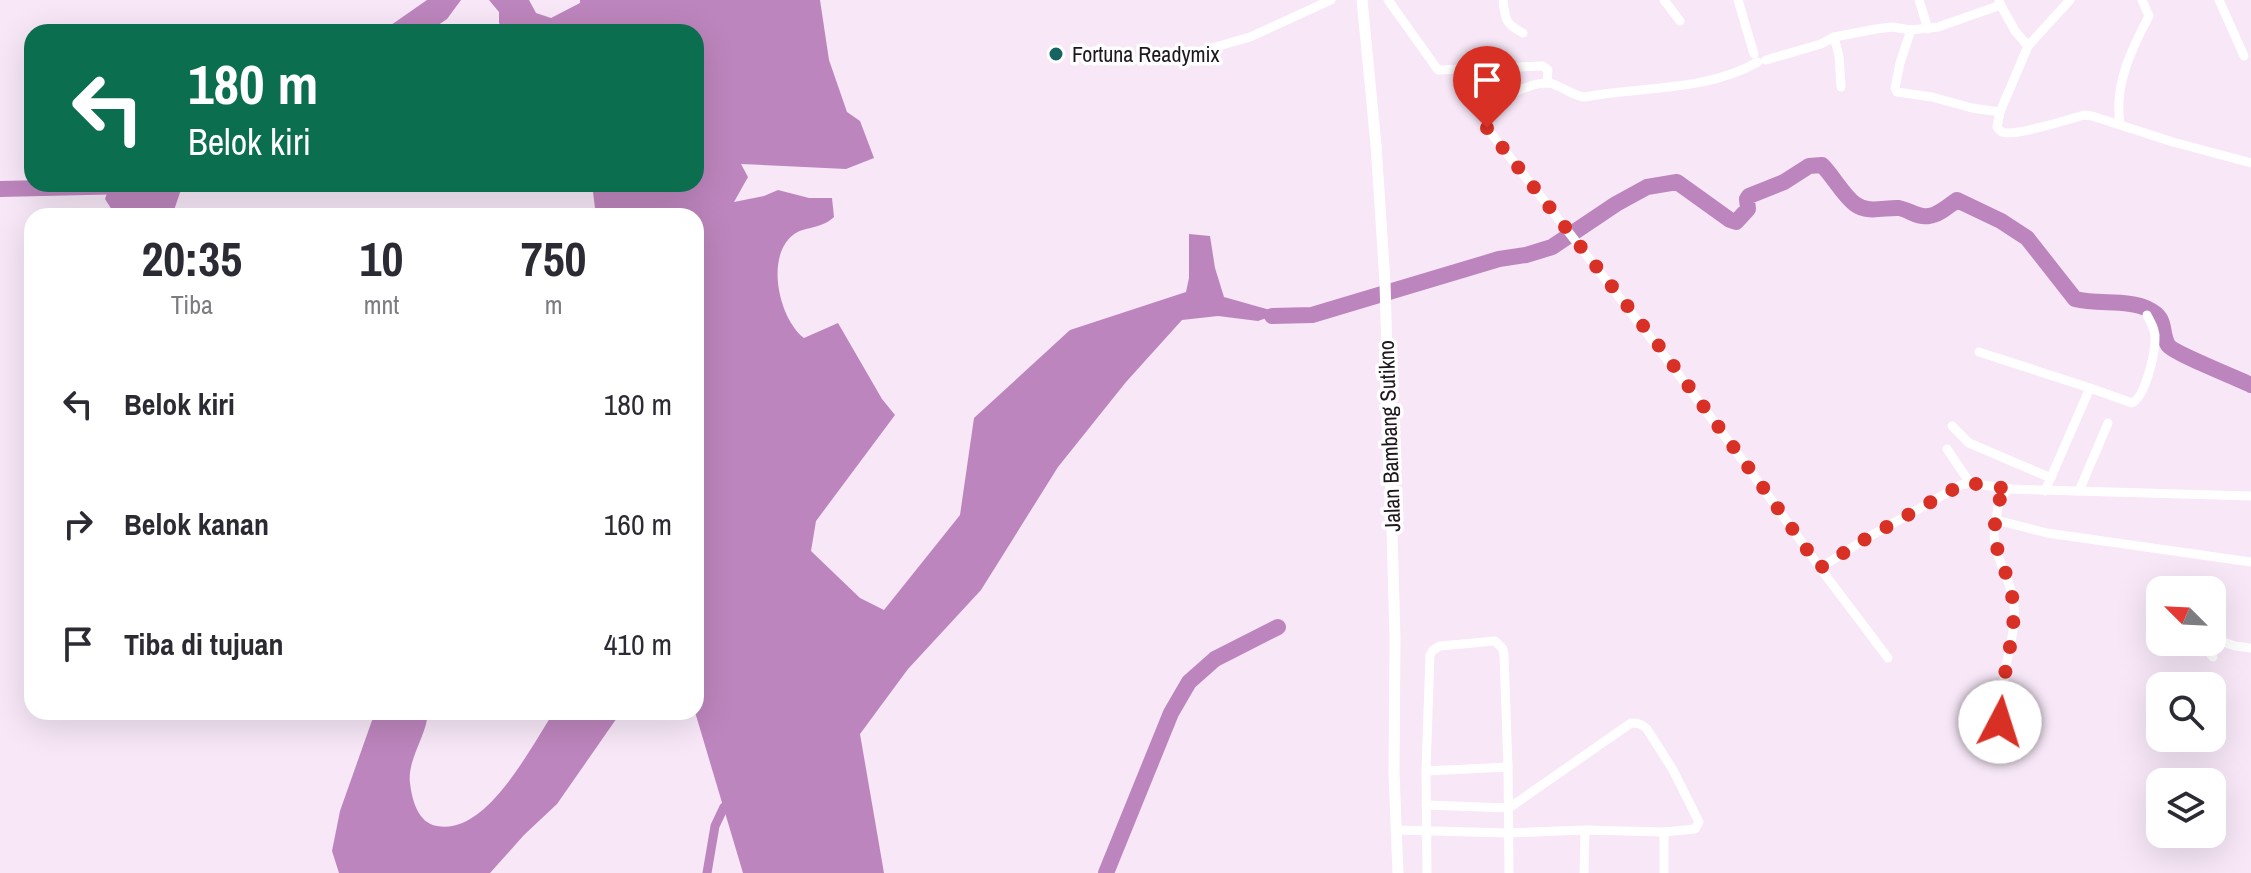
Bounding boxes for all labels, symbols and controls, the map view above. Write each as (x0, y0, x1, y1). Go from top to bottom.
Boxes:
place label: Fortuna Readymix (1072, 39, 1220, 69)
marker: Fortuna Readymix (1047, 45, 1065, 63)
text: 180 m (188, 46, 318, 121)
pin (1453, 46, 1521, 128)
icon: left (56, 56, 160, 160)
icon: arrive (1465, 58, 1509, 102)
text: Belok kiri (188, 118, 311, 166)
text: 20:35 (141, 226, 242, 291)
text: 10 (360, 226, 403, 291)
text: 750 (521, 226, 587, 291)
text: Tiba (171, 287, 213, 322)
text: mnt (364, 287, 399, 322)
text: m (545, 287, 563, 322)
street label: Jalan Bambang Sutikno (1371, 340, 1407, 532)
icon: left (56, 382, 100, 426)
text: Belok kiri (124, 384, 235, 424)
text: 180 m (604, 384, 672, 424)
icon: right (56, 502, 100, 546)
text: Belok kanan (124, 504, 269, 544)
text: 160 m (604, 504, 672, 544)
north arrow (2146, 576, 2226, 656)
map controls (2146, 576, 2226, 848)
icon: arrive (56, 622, 100, 666)
text: Tiba di tujuan (124, 624, 284, 664)
text: 410 m (604, 624, 672, 664)
button: search (2146, 672, 2226, 752)
position arrow (1958, 680, 2042, 764)
button: layers (2146, 768, 2226, 848)

